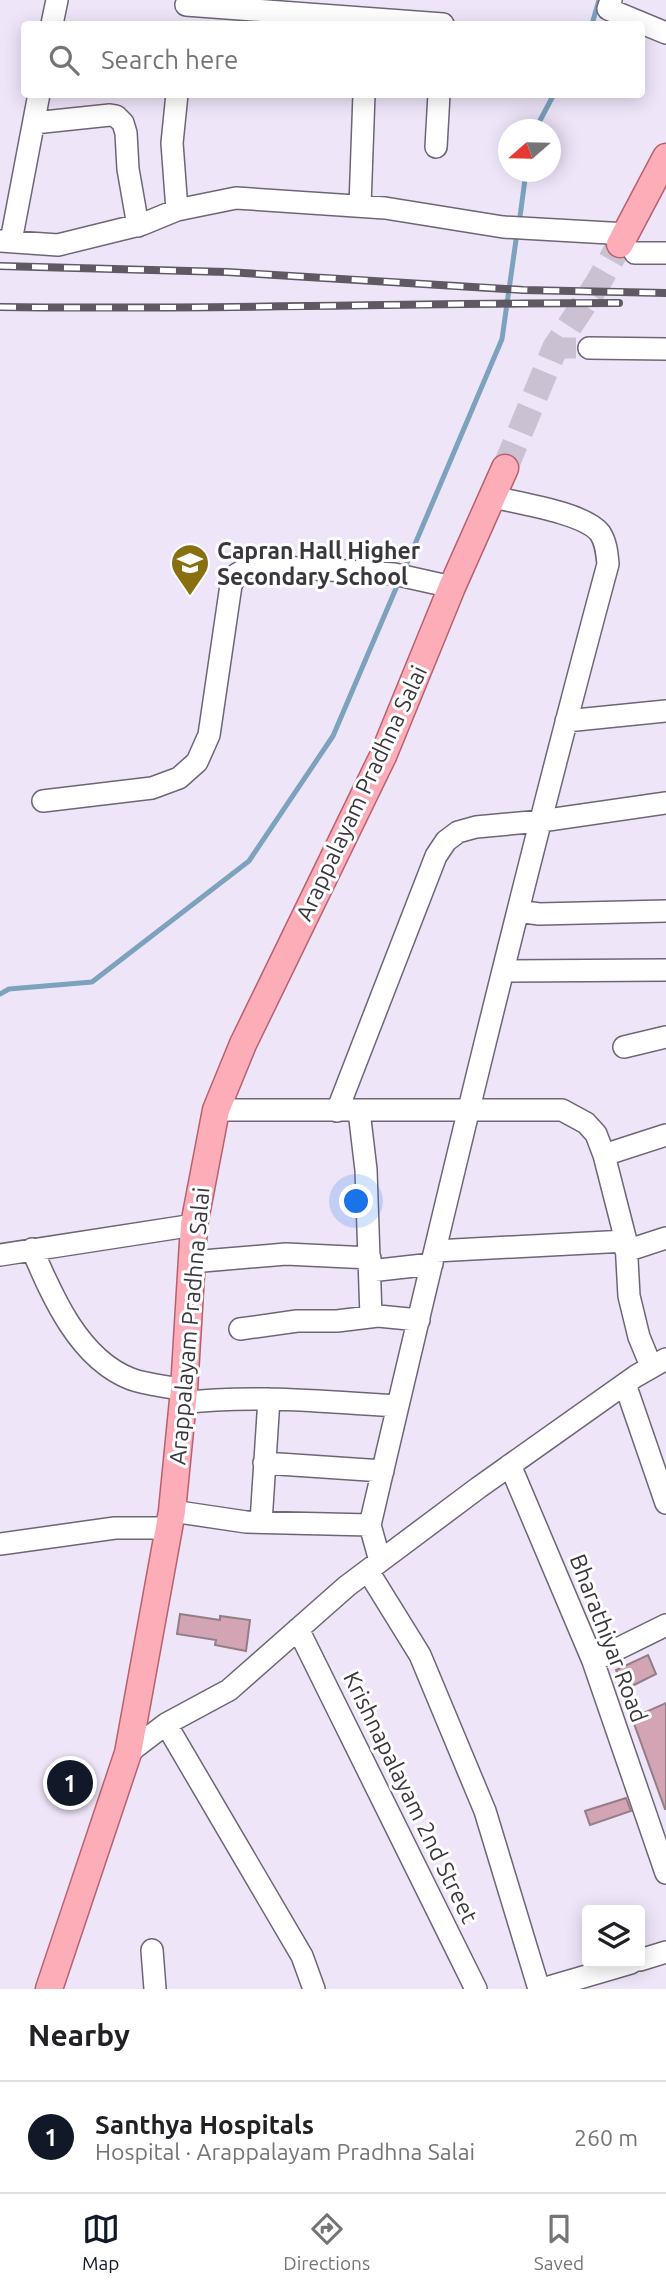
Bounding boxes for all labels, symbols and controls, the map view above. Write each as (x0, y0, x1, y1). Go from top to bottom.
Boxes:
search box (21, 21, 645, 98)
icon: search (45, 41, 83, 79)
text: Search here (101, 45, 238, 74)
north arrow (498, 119, 561, 182)
place label: Capran Hall Higher Secondary School (217, 538, 421, 589)
school or university icon: Capran Hall Higher Secondary School (169, 542, 211, 597)
street label: Arappalayam Pradhna Salai (291, 661, 431, 925)
your location (339, 1184, 373, 1218)
street label: Arappalayam Pradhna Salai (164, 1186, 214, 1466)
street label: Bharathiyar Road (565, 1551, 653, 1725)
street label: Krishnapalayam 2nd Street (339, 1667, 483, 1927)
pin: 1 (47, 1757, 93, 1809)
map controls (582, 1905, 645, 1968)
button: layers (582, 1905, 645, 1968)
text: Nearby (28, 2018, 130, 2052)
text: Santhya Hospitals (95, 2110, 314, 2139)
text: 1 (45, 2125, 57, 2150)
text: 260 m (574, 2125, 638, 2150)
text: Hospital · Arappalayam Pradhna Salai (95, 2139, 475, 2164)
tab: Map (82, 2210, 120, 2274)
tab: Directions (283, 2210, 370, 2274)
tab: Saved (534, 2210, 584, 2274)

